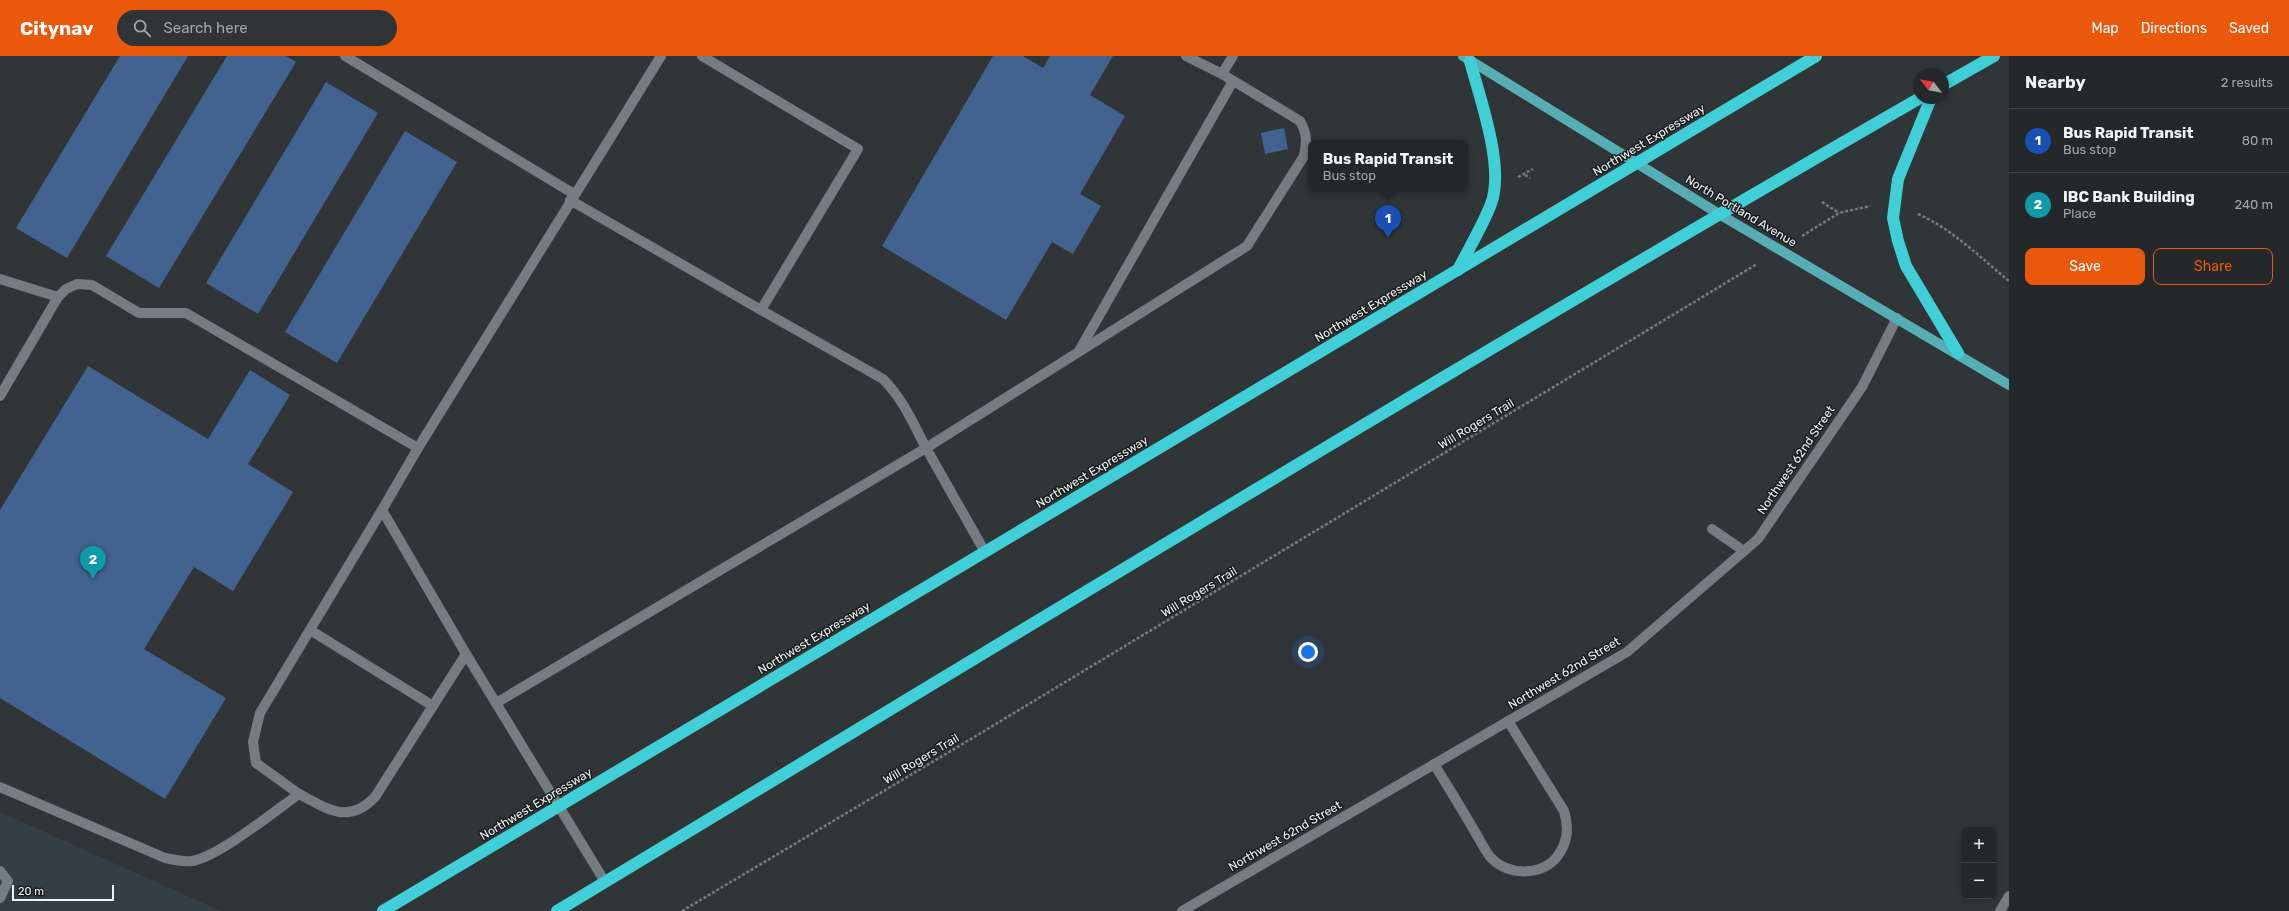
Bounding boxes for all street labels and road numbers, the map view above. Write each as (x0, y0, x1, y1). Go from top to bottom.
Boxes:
street label: Northwest Expressway (1590, 101, 1708, 179)
street label: North Portland Avenue (1683, 172, 1799, 250)
street label: Northwest Expressway (1312, 267, 1430, 345)
street label: Will Rogers Trail (1436, 396, 1517, 452)
street label: Northwest 62nd Street (1754, 403, 1838, 517)
street label: Northwest Expressway (1033, 433, 1151, 511)
street label: Will Rogers Trail (1159, 564, 1240, 620)
street label: Northwest Expressway (755, 599, 873, 677)
street label: Northwest 62nd Street (1506, 634, 1623, 712)
street label: Will Rogers Trail (881, 731, 962, 787)
street label: Northwest Expressway (477, 765, 595, 843)
street label: Northwest 62nd Street (1226, 798, 1344, 874)

